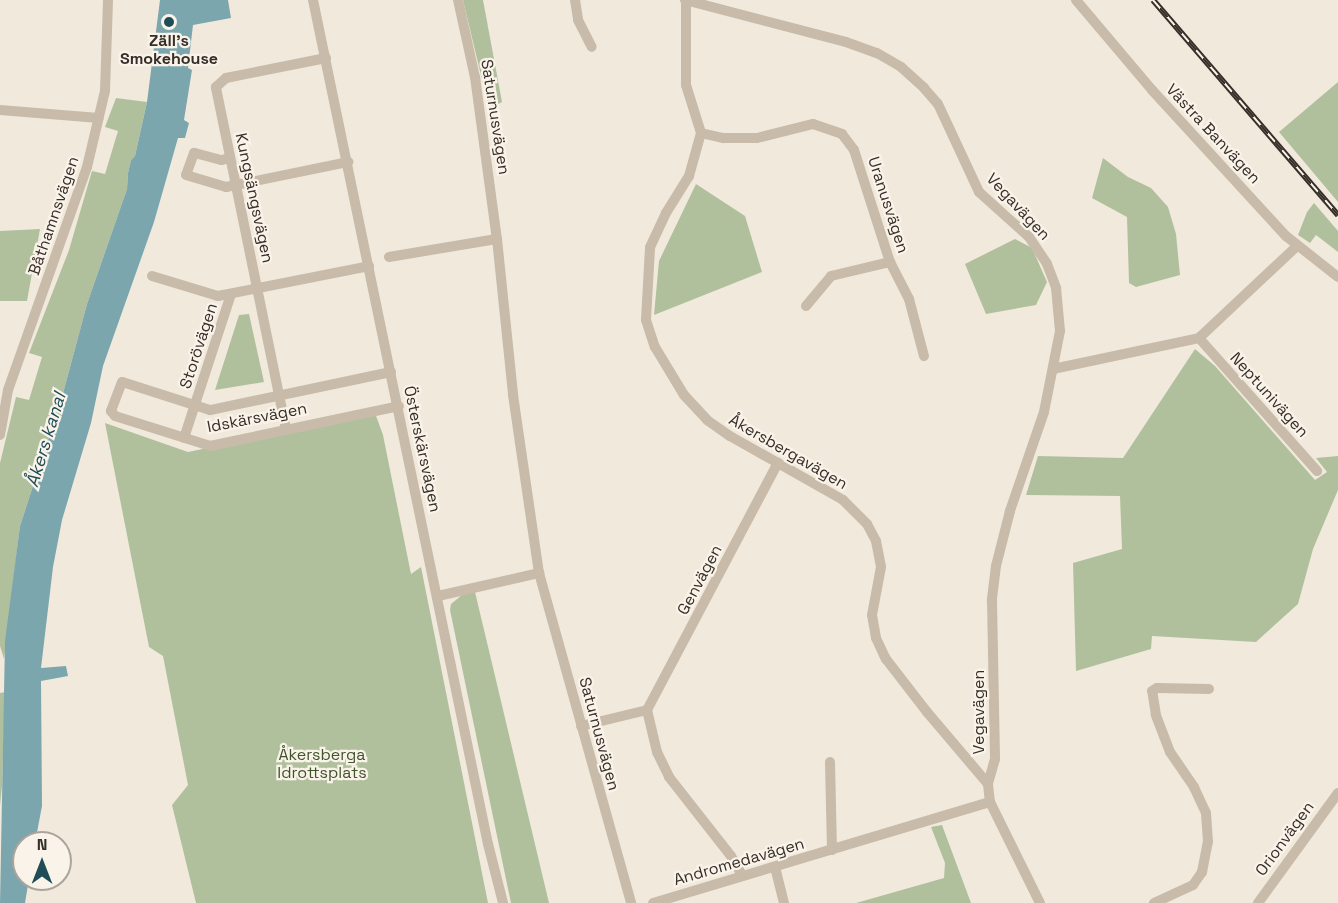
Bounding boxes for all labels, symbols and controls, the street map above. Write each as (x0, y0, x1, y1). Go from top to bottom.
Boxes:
marker: Zäll's Smokehouse (162, 15, 176, 29)
place label: Zäll's Smokehouse (120, 31, 218, 69)
street label: Saturnusvägen (476, 58, 514, 176)
street label: Västra Banvägen (1162, 80, 1264, 188)
street label: Kungsängsvägen (231, 131, 277, 265)
street label: Båthamnsvägen (25, 154, 83, 278)
street label: Uranusvägen (863, 154, 913, 256)
street label: Vegavägen (982, 169, 1054, 245)
street label: Storövägen (176, 301, 222, 391)
street label: Neptunivägen (1226, 348, 1312, 442)
street label: Österskärsvägen (399, 384, 445, 514)
water label: Åkers kanal (21, 390, 71, 490)
street label: Idskärsvägen (206, 399, 308, 437)
street label: Åkersbergavägen (725, 410, 851, 494)
street label: Genvägen (674, 542, 726, 618)
street label: Vegavägen (969, 670, 989, 754)
street label: Saturnusvägen (575, 675, 623, 793)
park label: Åkersberga Idrottsplats (277, 745, 367, 783)
street label: Orionvägen (1252, 798, 1318, 880)
north arrow (12, 831, 72, 891)
text: N (37, 834, 47, 855)
street label: Andromedavägen (671, 834, 807, 890)

